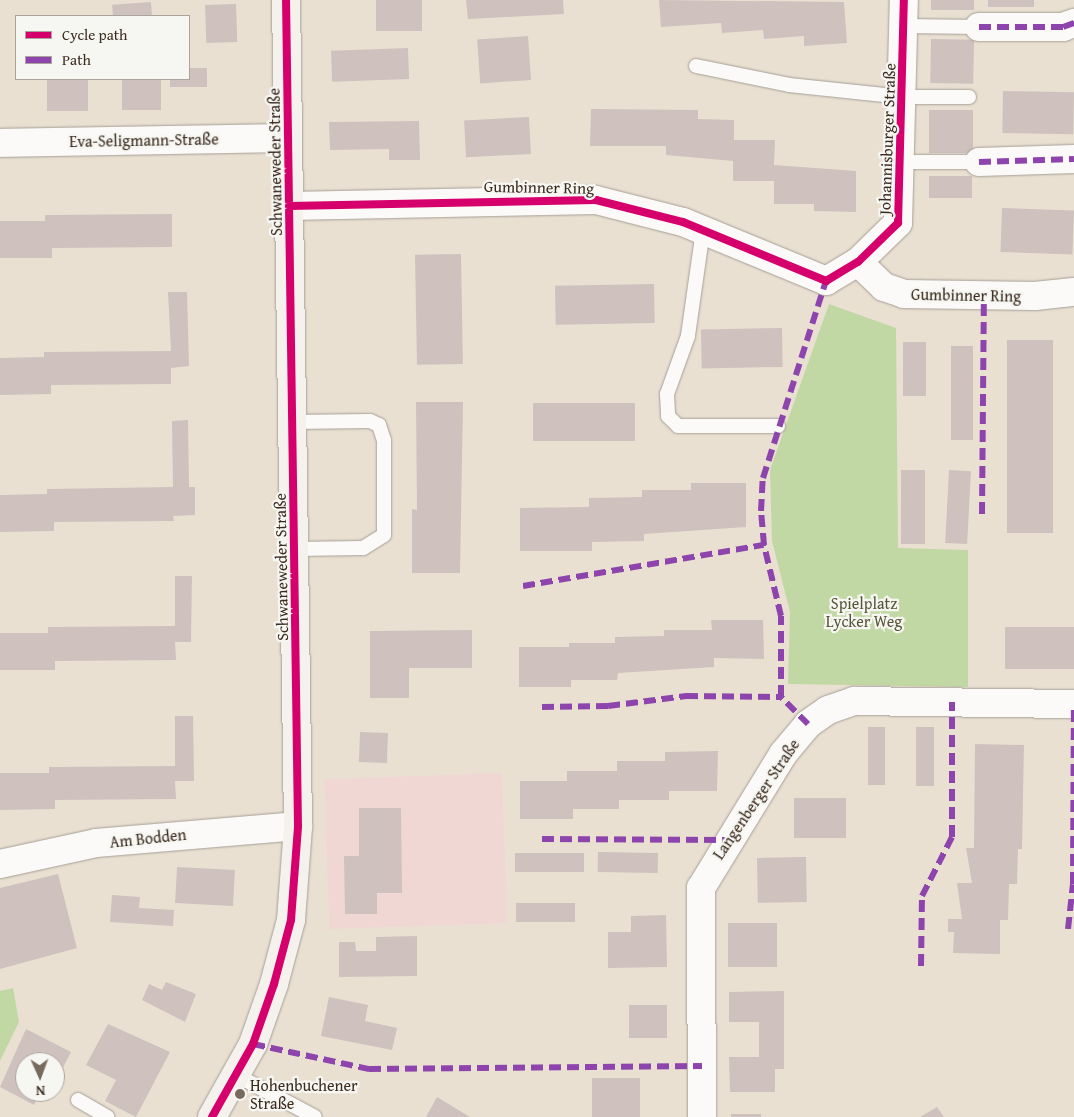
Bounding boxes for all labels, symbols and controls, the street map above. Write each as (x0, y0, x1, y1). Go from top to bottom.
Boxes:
legend (15, 15, 190, 80)
text: Cycle path (62, 24, 128, 45)
text: Path (62, 49, 91, 70)
street label: Johannisburger Straße (875, 63, 899, 215)
street label: Schwaneweder Straße (264, 88, 286, 236)
street label: Eva-Seligmann-Straße (69, 129, 219, 151)
street label: Gumbinner Ring (484, 176, 594, 198)
street label: Gumbinner Ring (911, 284, 1021, 306)
street label: Schwaneweder Straße (270, 493, 292, 641)
park label: Spielplatz Lycker Weg (826, 593, 902, 631)
street label: Langenberger Straße (709, 735, 803, 863)
street label: Am Bodden (109, 824, 187, 852)
north arrow (15, 1052, 65, 1102)
place label: Hohenbuchener Straße (250, 1075, 358, 1113)
text: N (35, 1081, 46, 1101)
marker: Hohenbuchener Straße (234, 1088, 246, 1100)

